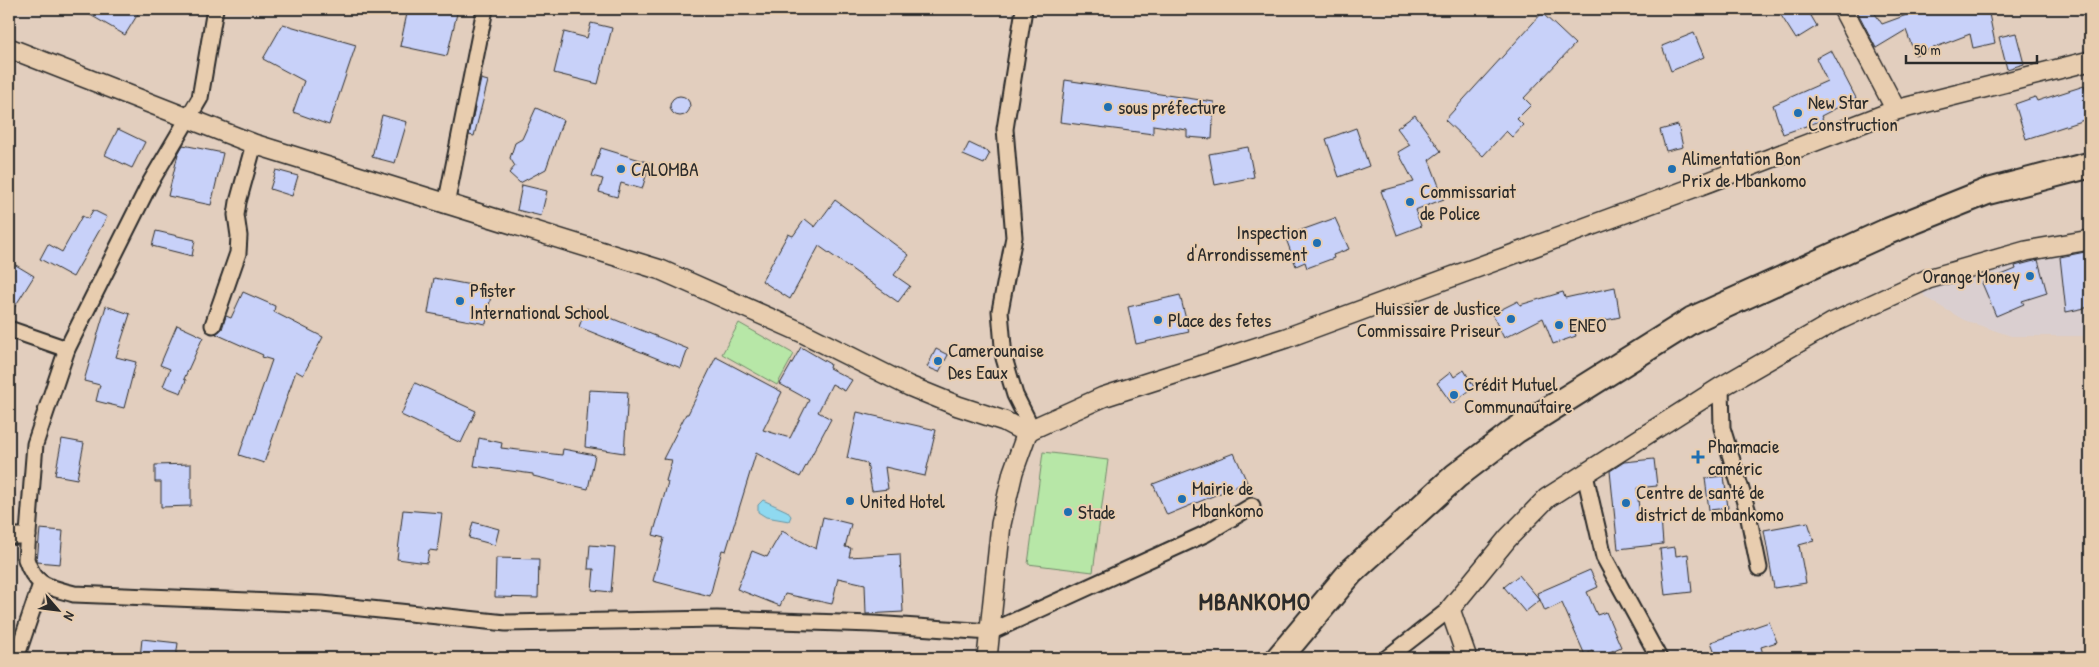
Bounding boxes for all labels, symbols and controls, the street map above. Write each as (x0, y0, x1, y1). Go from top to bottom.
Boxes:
scale bar (1906, 32, 2038, 64)
text: 50 m (1914, 39, 1941, 60)
place label: New Star Construction (1808, 89, 1898, 137)
place label: sous préfecture (1118, 94, 1226, 120)
marker: sous préfecture (1102, 101, 1114, 113)
marker: New Star Construction (1792, 107, 1804, 119)
place label: Alimentation Bon Prix de Mbankomo (1682, 145, 1807, 193)
place label: CALOMBA (631, 156, 699, 182)
marker: CALOMBA (615, 163, 627, 175)
marker: Alimentation Bon Prix de Mbankomo (1666, 163, 1678, 175)
place label: Commissariat de Police (1420, 178, 1516, 226)
marker: Commissariat de Police (1404, 196, 1416, 208)
place label: Inspection d'Arrondissement (1187, 219, 1307, 267)
marker: Inspection d'Arrondissement (1311, 237, 1323, 249)
place label: Orange Money (1923, 263, 2020, 289)
marker: Orange Money (2024, 270, 2036, 282)
place label: Pfister International School (470, 277, 610, 325)
marker: Pfister International School (454, 295, 466, 307)
place label: Huissier de Justice Commissaire Priseur (1357, 295, 1502, 343)
place label: Place des fetes (1168, 307, 1271, 333)
place label: ENEO (1569, 312, 1606, 338)
marker: Huissier de Justice Commissaire Priseur (1505, 313, 1517, 325)
marker: Place des fetes (1152, 314, 1164, 326)
marker: ENEO (1553, 319, 1565, 331)
place label: Camerounaise Des Eaux (948, 337, 1045, 385)
marker: Camerounaise Des Eaux (932, 355, 944, 367)
place label: Crédit Mutuel Communautaire (1464, 371, 1573, 419)
marker: Crédit Mutuel Communautaire (1448, 389, 1460, 401)
place label: Pharmacie caméric (1708, 433, 1780, 481)
marker: Pharmacie caméric (1692, 451, 1704, 463)
place label: Mairie de Mbankomo (1192, 475, 1264, 523)
place label: Centre de santé de district de mbankomo (1636, 479, 1784, 527)
place label: United Hotel (860, 488, 946, 514)
marker: Mairie de Mbankomo (1176, 493, 1188, 505)
marker: United Hotel (844, 495, 856, 507)
marker: Centre de santé de district de mbankomo (1620, 497, 1632, 509)
place label: Stade (1078, 499, 1116, 525)
marker: Stade (1062, 506, 1074, 518)
north arrow (32, 584, 82, 634)
district label: MBANKOMO (1199, 585, 1311, 617)
text: N (60, 609, 80, 625)

